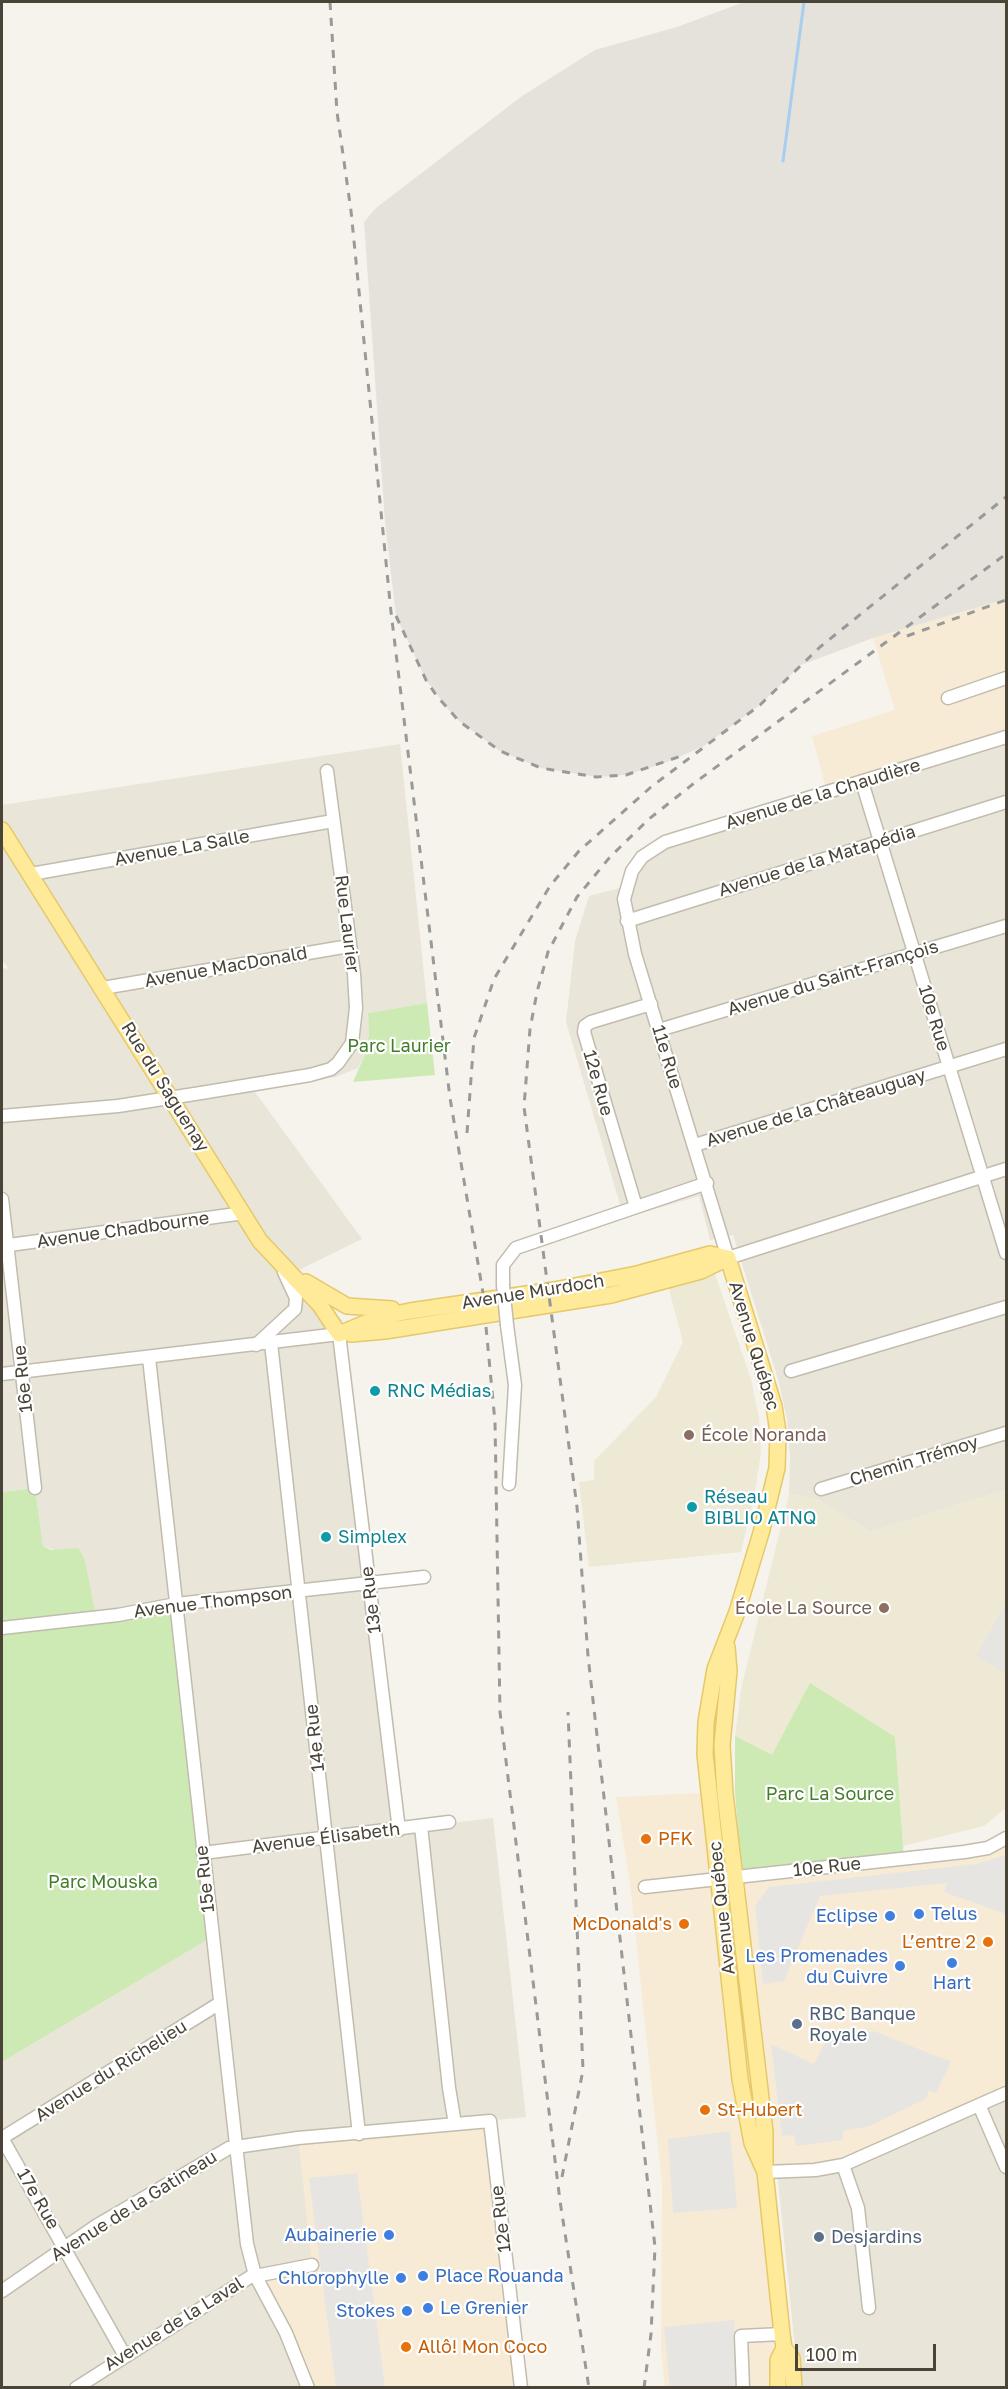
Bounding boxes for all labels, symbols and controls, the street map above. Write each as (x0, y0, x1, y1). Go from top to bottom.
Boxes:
street label: Avenue de la Chaudière (723, 754, 923, 834)
street label: Avenue de la Matapédia (716, 821, 918, 901)
street label: Avenue La Salle (113, 826, 251, 870)
street label: Rue Laurier (330, 874, 364, 974)
street label: Avenue du Saint-François (725, 936, 941, 1020)
street label: Avenue MacDonald (143, 942, 309, 992)
street label: 10e Rue (914, 982, 954, 1054)
street label: Rue du Saguenay (116, 1018, 214, 1156)
street label: 11e Rue (647, 1022, 687, 1092)
park label: Parc Laurier (347, 1035, 451, 1057)
street label: 12e Rue (578, 1048, 618, 1118)
street label: Avenue de la Châteauguay (704, 1064, 928, 1152)
street label: Avenue Chadbourne (35, 1207, 211, 1253)
street label: Avenue Murdoch (460, 1270, 606, 1314)
street label: Avenue Québec (724, 1279, 784, 1413)
street label: 16e Rue (9, 1344, 37, 1414)
place label: RNC Médias (387, 1380, 491, 1402)
marker: RNC Médias (368, 1384, 382, 1398)
place label: École Noranda (701, 1424, 827, 1446)
marker: École Noranda (682, 1428, 696, 1442)
street label: Chemin Trémoy (847, 1431, 981, 1491)
place label: Réseau BIBLIO ATNQ (704, 1486, 816, 1528)
marker: Réseau BIBLIO ATNQ (685, 1500, 699, 1514)
place label: Simplex (338, 1526, 407, 1548)
marker: Simplex (319, 1530, 333, 1544)
street label: 13e Rue (356, 1565, 386, 1635)
street label: Avenue Thompson (133, 1582, 293, 1622)
place label: École La Source (735, 1597, 872, 1619)
marker: École La Source (877, 1601, 891, 1615)
street label: 14e Rue (301, 1703, 329, 1773)
park label: Parc La Source (766, 1783, 894, 1805)
street label: Avenue Élisabeth (251, 1818, 401, 1858)
place label: PFK (658, 1828, 693, 1850)
marker: PFK (639, 1832, 653, 1846)
street label: Avenue Québec (704, 1840, 740, 1976)
street label: 15e Rue (191, 1844, 219, 1914)
street label: 10e Rue (792, 1853, 862, 1881)
park label: Parc Mouska (48, 1871, 158, 1893)
place label: Telus (931, 1903, 977, 1925)
place label: Eclipse (816, 1905, 878, 1927)
marker: Telus (912, 1907, 926, 1921)
marker: Eclipse (883, 1909, 897, 1923)
place label: McDonald's (572, 1913, 672, 1935)
marker: McDonald's (677, 1917, 691, 1931)
place label: L’entre 2 (902, 1931, 976, 1953)
marker: L’entre 2 (981, 1935, 995, 1949)
place label: Les Promenades du Cuivre (745, 1945, 888, 1988)
marker: Hart (945, 1956, 959, 1970)
marker: Les Promenades du Cuivre (893, 1959, 907, 1973)
place label: Hart (933, 1972, 971, 1994)
place label: RBC Banque Royale (809, 2003, 916, 2046)
street label: Avenue du Richelieu (31, 2016, 191, 2126)
marker: RBC Banque Royale (790, 2017, 804, 2031)
place label: St-Hubert (717, 2099, 802, 2121)
marker: St-Hubert (698, 2103, 712, 2117)
street label: Avenue de la Gatineau (47, 2146, 221, 2266)
street label: 17e Rue (12, 2165, 64, 2233)
street label: 12e Rue (486, 2184, 516, 2254)
place label: Aubainerie (285, 2224, 377, 2246)
place label: Desjardins (831, 2226, 922, 2248)
marker: Aubainerie (382, 2228, 396, 2242)
marker: Desjardins (812, 2230, 826, 2244)
place label: Place Rouanda (435, 2265, 564, 2287)
place label: Chlorophylle (278, 2267, 389, 2289)
marker: Place Rouanda (416, 2269, 430, 2283)
marker: Chlorophylle (394, 2271, 408, 2285)
street label: Avenue de la Laval (100, 2272, 248, 2376)
place label: Le Grenier (440, 2297, 528, 2319)
place label: Stokes (336, 2300, 395, 2322)
marker: Le Grenier (421, 2301, 435, 2315)
marker: Stokes (400, 2304, 414, 2318)
scale bar (798, 2332, 939, 2370)
place label: Allô! Mon Coco (418, 2336, 547, 2358)
marker: Allô! Mon Coco (399, 2340, 413, 2354)
text: 100 m (806, 2343, 857, 2365)

